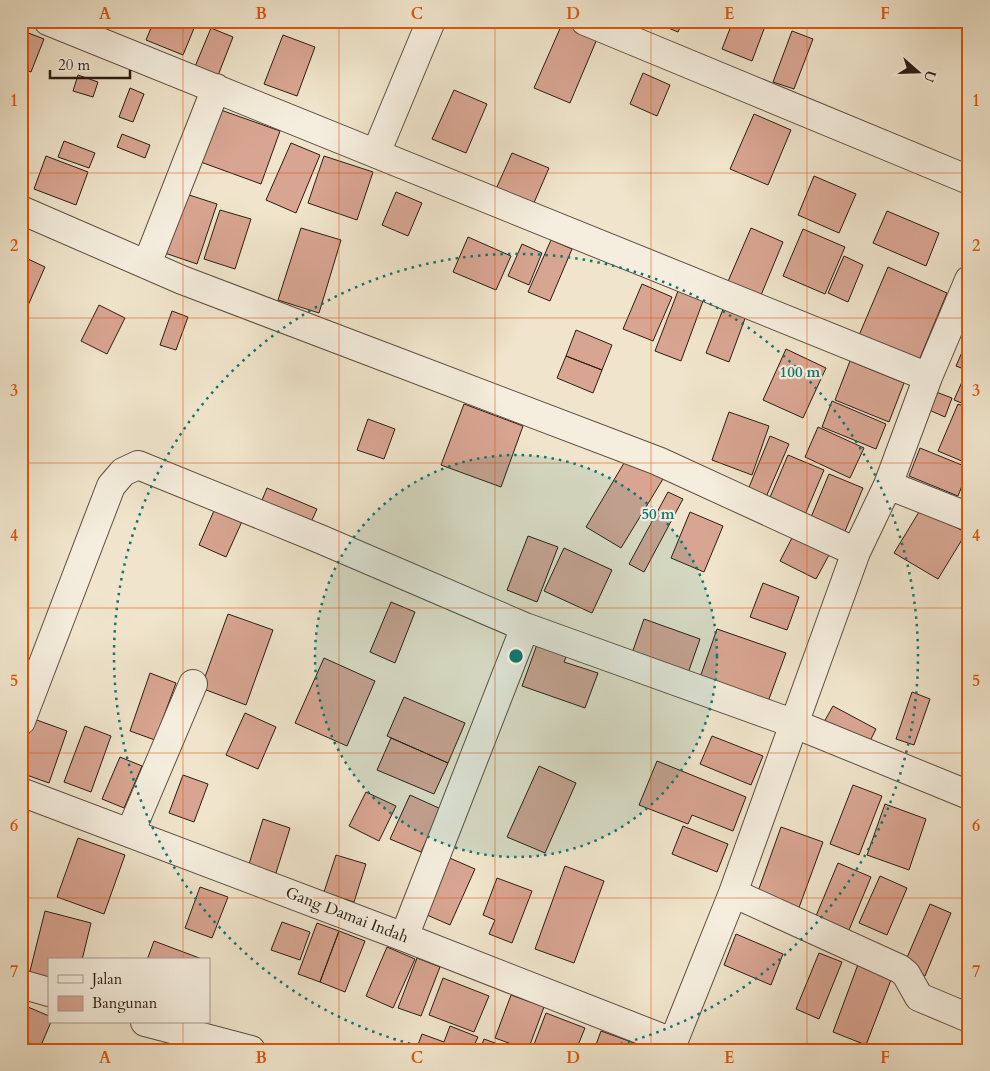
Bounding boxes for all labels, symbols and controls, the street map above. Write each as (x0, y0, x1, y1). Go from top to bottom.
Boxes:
text: A (99, 3, 111, 25)
text: B (255, 3, 267, 25)
text: C (411, 3, 423, 25)
text: D (566, 3, 580, 25)
text: E (724, 3, 734, 25)
text: F (880, 3, 890, 25)
scale bar (50, 48, 130, 80)
north arrow (892, 48, 942, 98)
text: 20 m (58, 55, 90, 75)
text: U (919, 68, 941, 85)
text: 1 (10, 90, 18, 112)
text: 1 (972, 90, 980, 112)
text: 2 (10, 235, 18, 257)
text: 2 (972, 235, 980, 257)
text: 100 m (780, 362, 821, 382)
text: 3 (10, 380, 18, 402)
text: 3 (972, 380, 980, 402)
text: 50 m (641, 504, 675, 524)
text: 4 (10, 525, 18, 547)
text: 4 (972, 525, 980, 547)
centre of rings (507, 647, 525, 665)
text: 5 (10, 670, 18, 692)
text: 5 (972, 670, 980, 692)
text: 6 (10, 815, 18, 837)
text: 6 (972, 815, 980, 837)
street label: Gang Damai Indah (282, 881, 412, 949)
legend (48, 958, 210, 1024)
text: 7 (10, 961, 18, 983)
text: 7 (972, 961, 980, 983)
text: Jalan (90, 969, 123, 989)
text: Bangunan (92, 993, 158, 1013)
text: A (99, 1047, 111, 1069)
text: B (255, 1047, 267, 1069)
text: C (411, 1047, 423, 1069)
text: D (566, 1047, 580, 1069)
text: E (724, 1047, 734, 1069)
text: F (880, 1047, 890, 1069)

